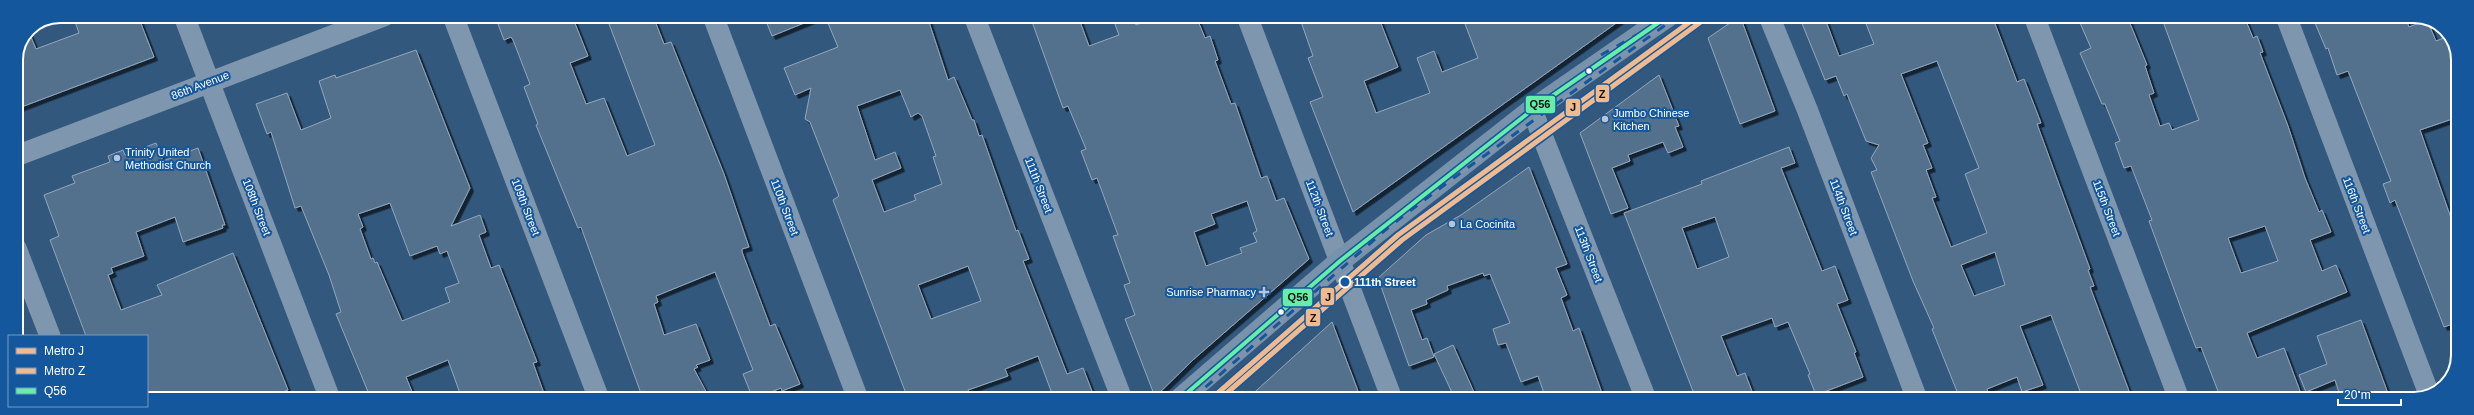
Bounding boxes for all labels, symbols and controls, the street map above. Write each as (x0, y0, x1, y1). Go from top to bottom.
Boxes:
unlabelled marker (1584, 66, 1594, 76)
street label: 86th Avenue (169, 68, 231, 102)
line badge: Z (1595, 84, 1610, 103)
text: Z (1599, 88, 1606, 100)
line badge: Q56 (1525, 95, 1556, 114)
text: Q56 (1530, 98, 1550, 110)
line badge: J (1565, 98, 1581, 117)
text: J (1570, 101, 1576, 113)
place label: Jumbo Chinese Kitchen (1613, 107, 1689, 132)
marker: Jumbo Chinese Kitchen (1600, 114, 1610, 124)
place label: Trinity United Methodist Church (125, 146, 211, 171)
marker: Trinity United Methodist Church (112, 153, 122, 163)
street label: 111th Street (1023, 156, 1055, 214)
street label: 116th Street (2341, 175, 2373, 235)
street label: 108th Street (241, 177, 273, 237)
street label: 109th Street (510, 177, 542, 237)
street label: 110th Street (769, 177, 801, 237)
street label: 114th Street (1828, 177, 1860, 237)
street label: 112th Street (1304, 178, 1336, 238)
street label: 115th Street (2091, 178, 2123, 238)
place label: La Cocinita (1460, 218, 1516, 230)
marker: La Cocinita (1447, 219, 1457, 229)
street label: 113th Street (1573, 224, 1605, 284)
marker: 111th Street (1338, 275, 1352, 289)
place label: 111th Street (1354, 276, 1416, 288)
place label: Sunrise Pharmacy (1166, 286, 1256, 298)
marker: Sunrise Pharmacy (1259, 287, 1269, 297)
line badge: J (1320, 287, 1335, 306)
line badge: Q56 (1282, 288, 1313, 307)
text: Q56 (1288, 291, 1308, 303)
text: J (1325, 291, 1331, 303)
unlabelled marker (1276, 307, 1286, 317)
line badge: Z (1305, 308, 1321, 327)
text: Z (1310, 312, 1317, 324)
legend (8, 335, 148, 407)
text: Metro J (44, 344, 84, 358)
text: Metro Z (44, 364, 85, 378)
scale bar (2338, 381, 2401, 407)
text: Q56 (44, 384, 67, 398)
text: 20 m (2344, 388, 2371, 402)

